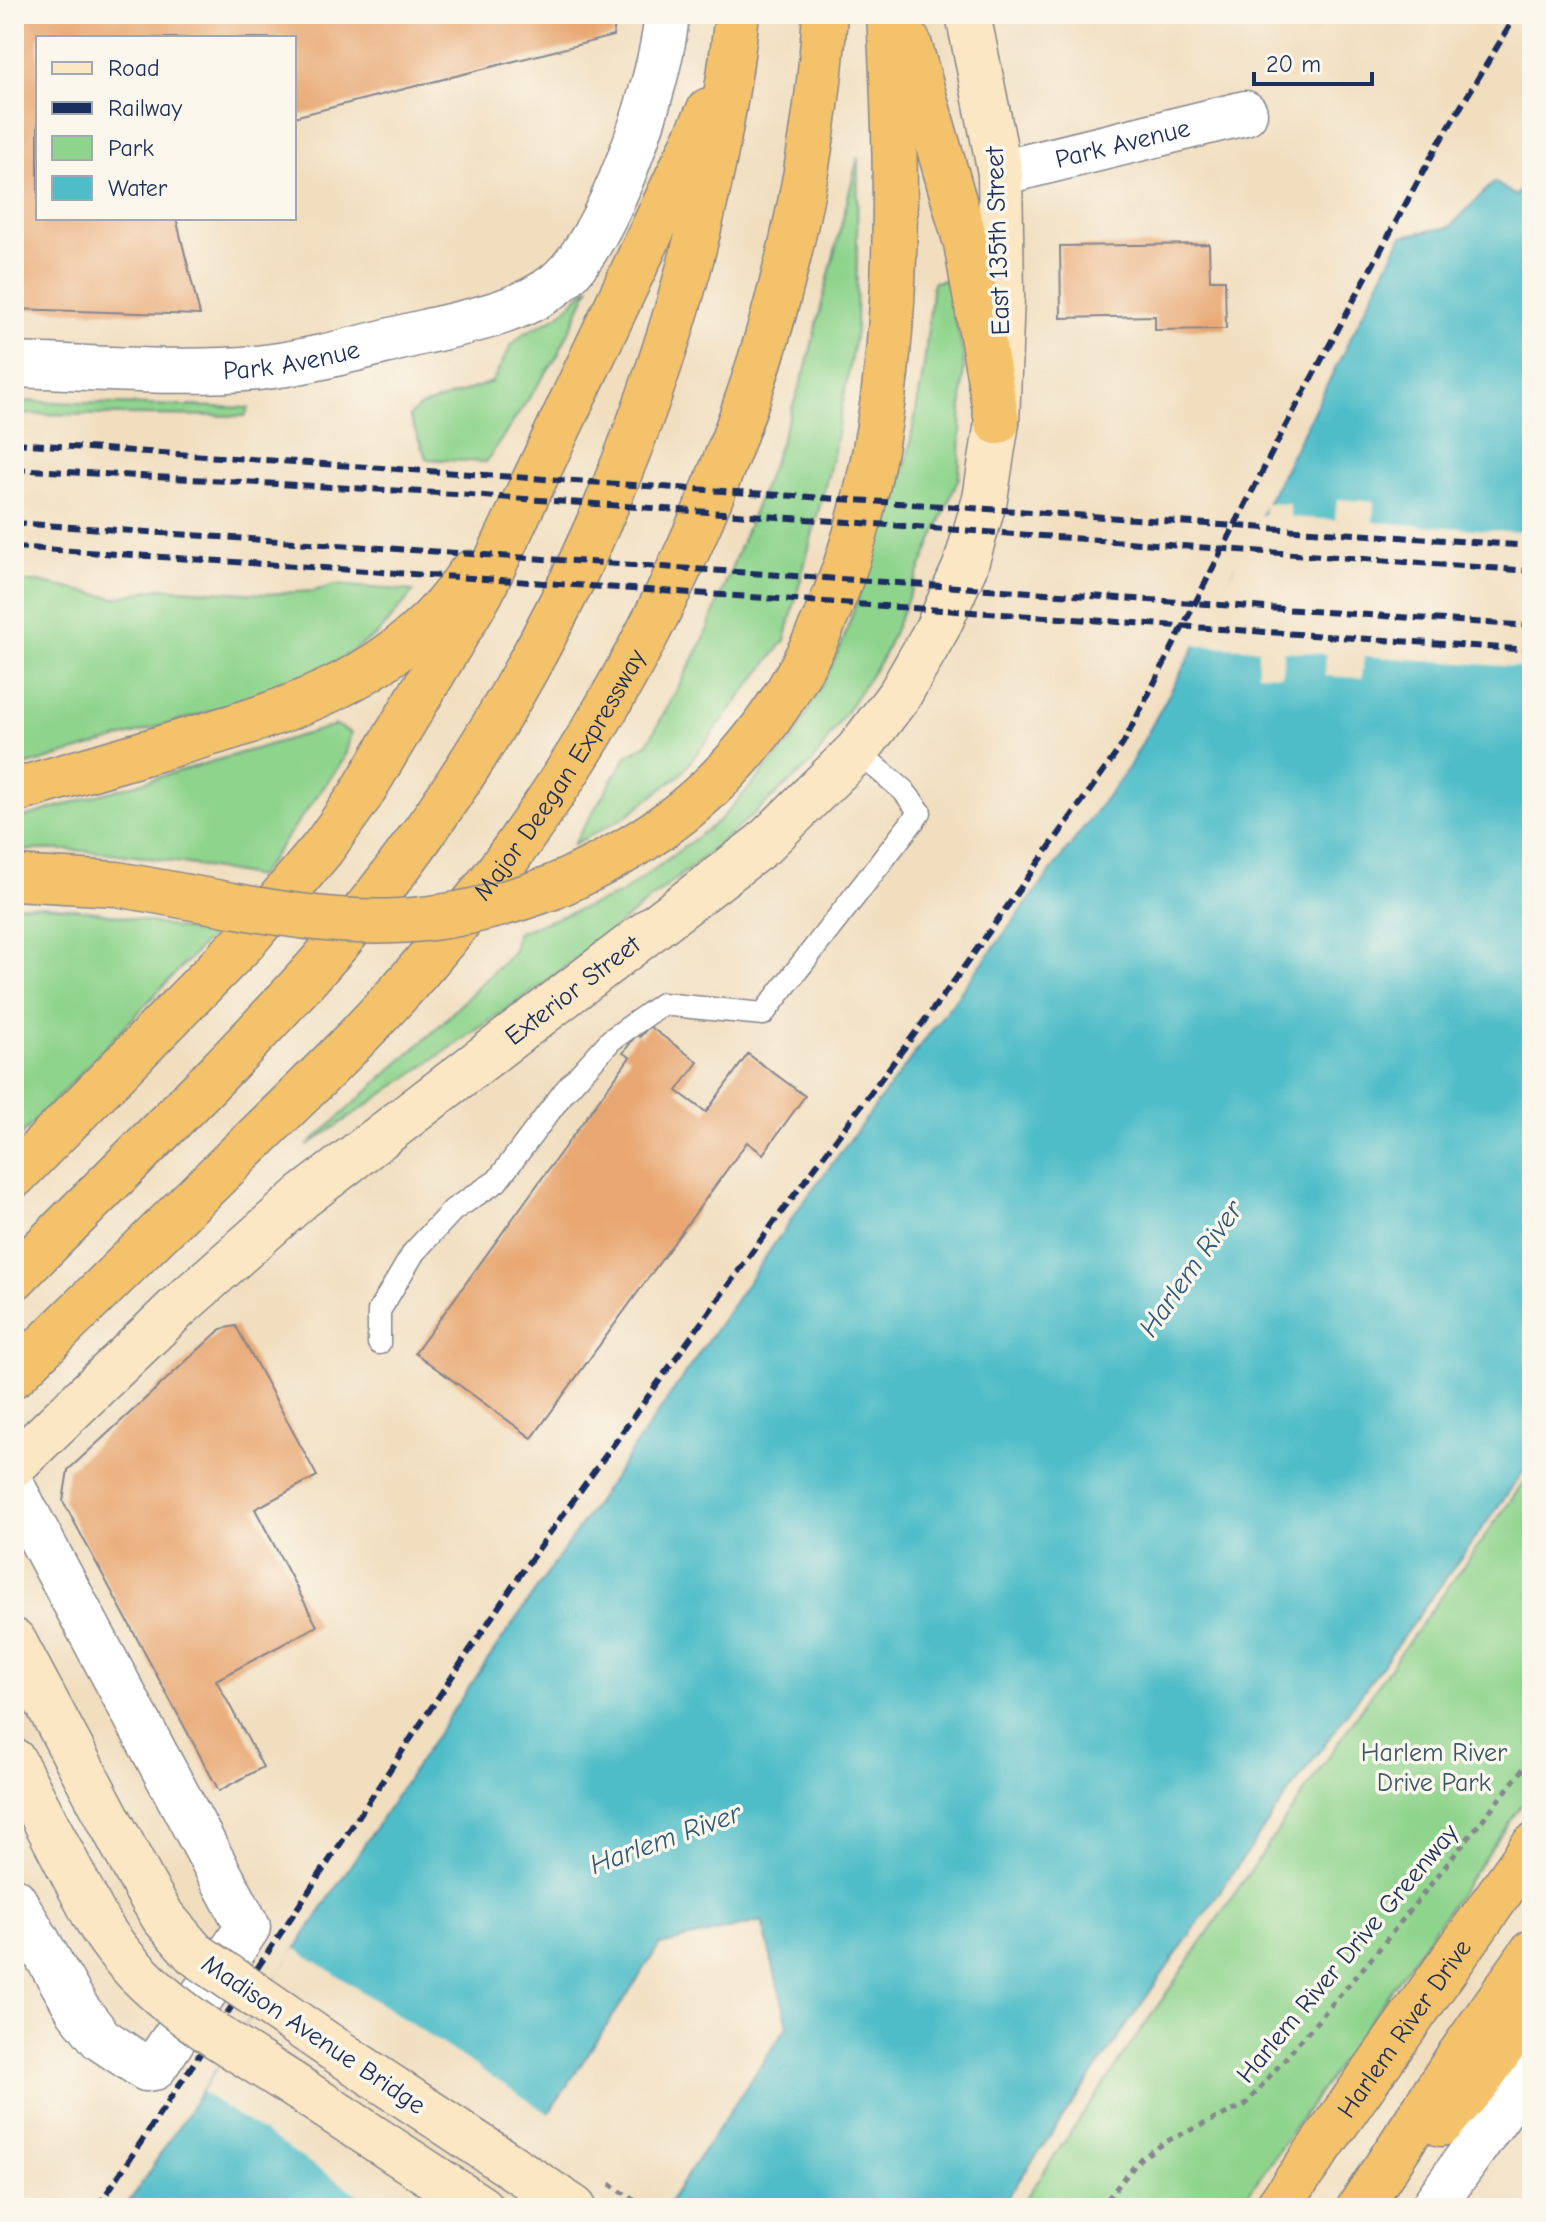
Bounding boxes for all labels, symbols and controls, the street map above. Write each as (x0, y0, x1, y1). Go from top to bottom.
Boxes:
legend (36, 36, 296, 220)
scale bar (1254, 36, 1372, 86)
text: 20 m (1266, 50, 1321, 78)
text: Road (108, 54, 160, 82)
text: Railway (108, 94, 182, 122)
street label: Park Avenue (1052, 113, 1193, 175)
text: Park (108, 134, 154, 162)
street label: East 135th Street (980, 145, 1016, 336)
text: Water (108, 174, 168, 202)
street label: Park Avenue (222, 335, 363, 386)
street label: Major Deegan Expressway (468, 644, 652, 906)
street label: Exterior Street (500, 929, 648, 1052)
water label: Harlem River (1132, 1193, 1250, 1343)
park label: Harlem River Drive Park (1361, 1738, 1508, 1798)
water label: Harlem River (585, 1796, 747, 1881)
street label: Harlem River Drive Greenway (1229, 1817, 1465, 2089)
street label: Harlem River Drive (1331, 1933, 1477, 2123)
street label: Madison Avenue Bridge (196, 1949, 431, 2121)

